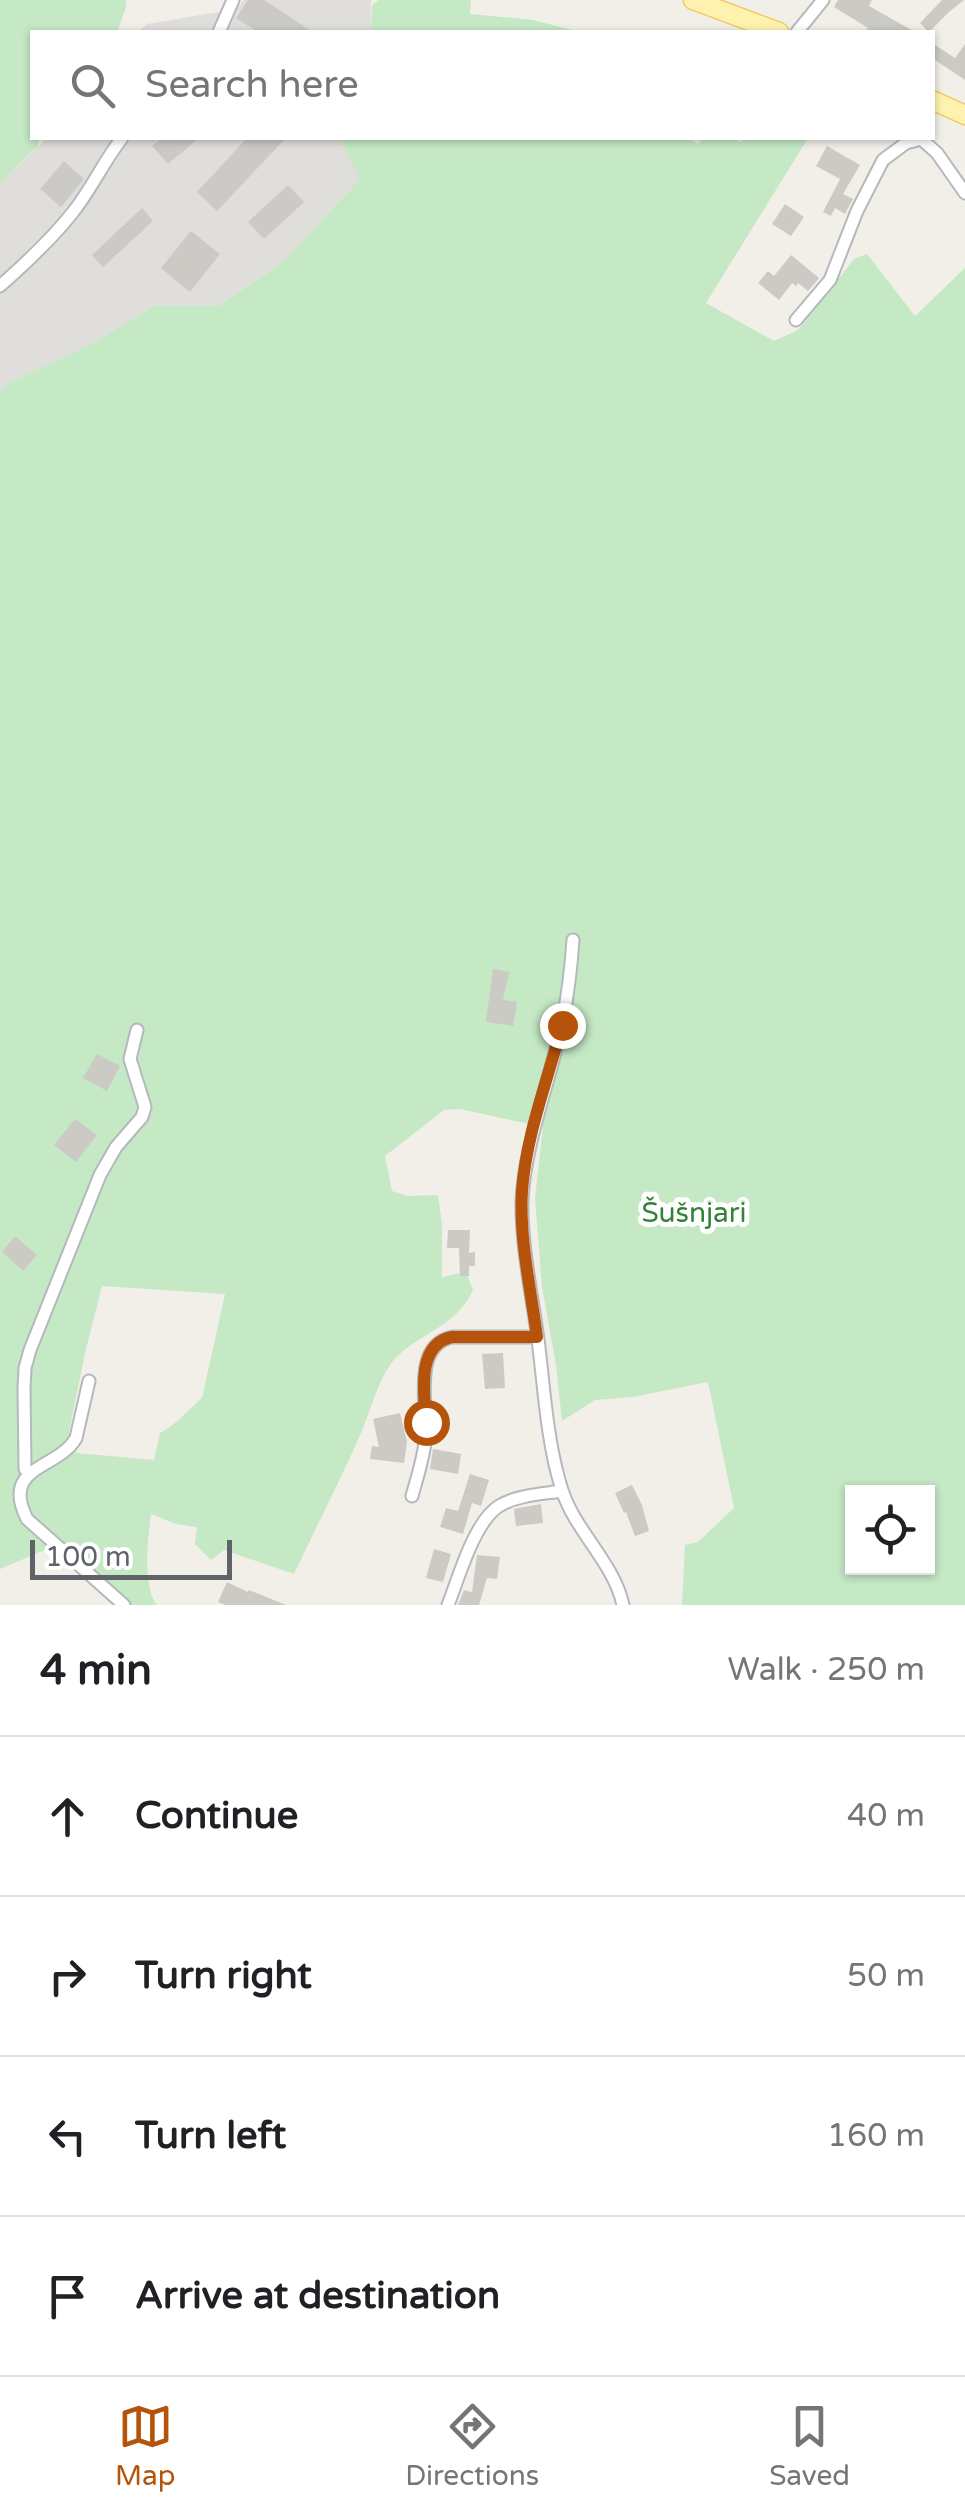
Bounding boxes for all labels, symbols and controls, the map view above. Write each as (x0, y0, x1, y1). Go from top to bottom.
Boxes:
search box (30, 30, 935, 140)
icon: search (65, 58, 120, 113)
text: Search here (145, 62, 359, 108)
route end (540, 1003, 586, 1049)
park label: Šušnjari (641, 1196, 747, 1230)
route start (404, 1400, 450, 1446)
map controls (845, 1485, 935, 1575)
button: locate (845, 1485, 935, 1575)
scale bar (30, 1535, 232, 1580)
text: 100 m (45, 1540, 131, 1574)
text: 4 min (40, 1645, 152, 1696)
text: Walk · 250 m (728, 1651, 925, 1689)
icon: ahead (40, 1789, 95, 1844)
text: Continue (135, 1793, 298, 1839)
text: 40 m (847, 1797, 925, 1835)
icon: right (40, 1949, 95, 2004)
text: Turn right (135, 1953, 312, 1999)
text: 50 m (847, 1957, 925, 1995)
icon: left (40, 2109, 95, 2164)
text: Turn left (135, 2113, 286, 2159)
text: 160 m (827, 2117, 925, 2155)
icon: arrive (40, 2269, 95, 2324)
text: Arrive at destination (135, 2273, 500, 2319)
tab: Map (115, 2399, 175, 2493)
tab: Directions (405, 2399, 539, 2493)
tab: Saved (769, 2399, 850, 2493)

